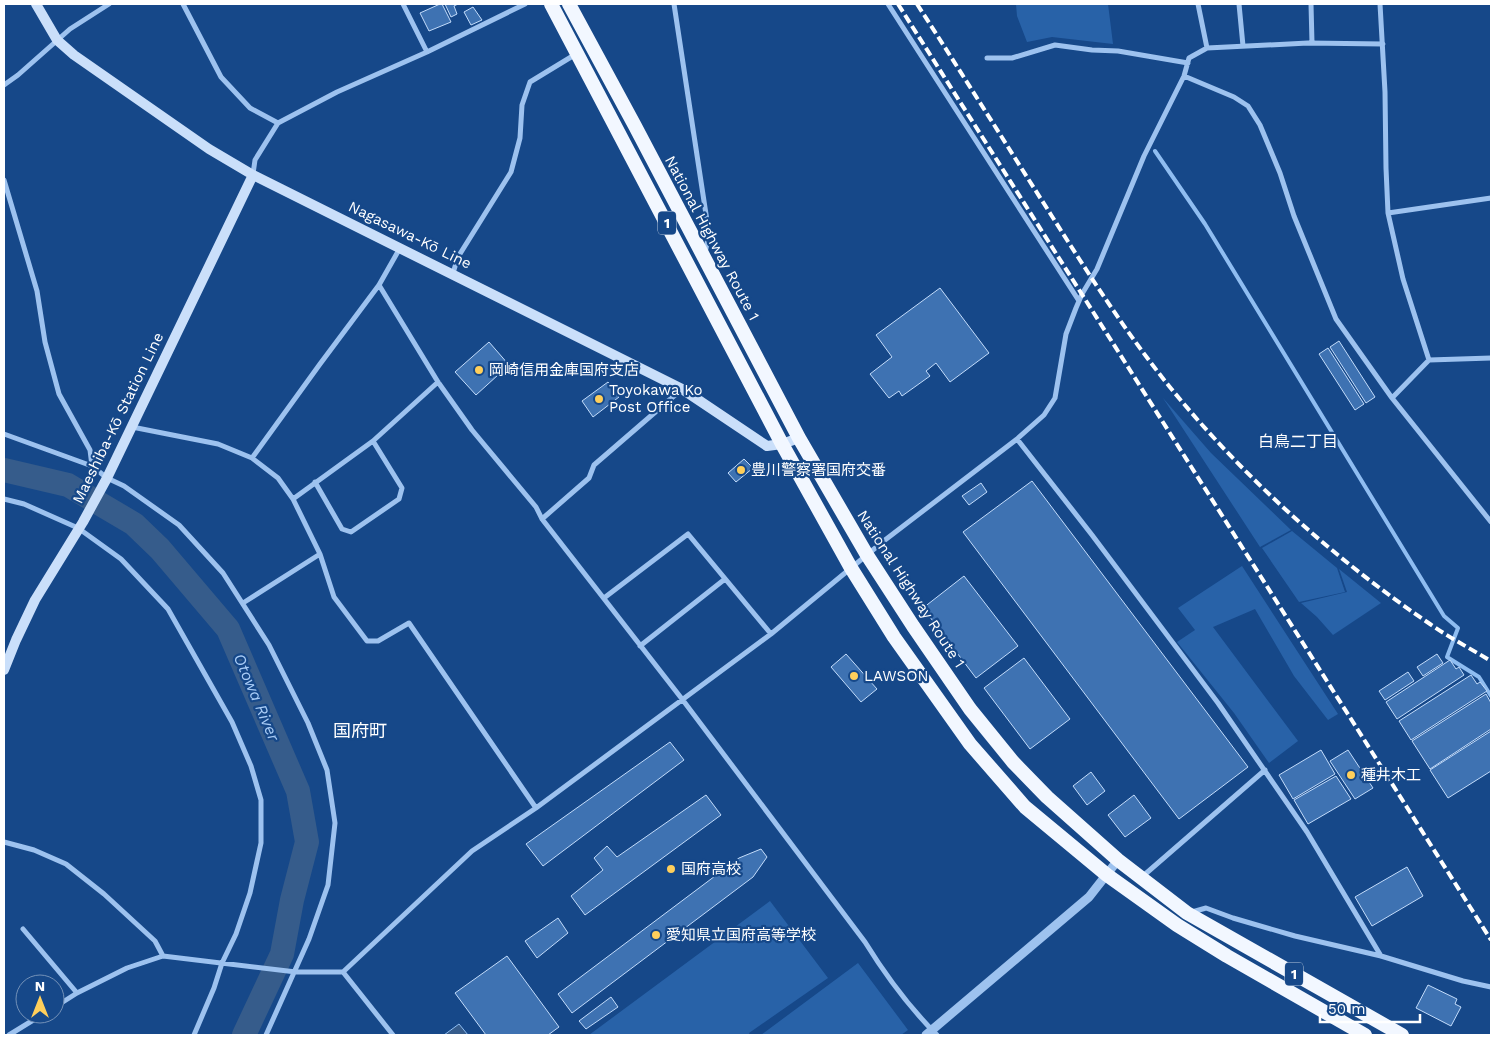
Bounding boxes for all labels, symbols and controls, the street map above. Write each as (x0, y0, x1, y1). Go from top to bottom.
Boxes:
street label: National Highway Route 1 (661, 153, 763, 323)
street label: Nagasawa-Kō Line (346, 197, 474, 273)
road number: 1 (658, 212, 676, 234)
street label: Maeshiba-Kō Station Line (69, 329, 167, 507)
place label: 岡崎信用金庫国府支店 (489, 361, 639, 379)
marker: 岡崎信用金庫国府支店 (473, 364, 485, 376)
place label: Toyokawa Ko Post Office (609, 381, 702, 416)
marker: Toyokawa Ko Post Office (593, 393, 605, 405)
district label: 白鳥二丁目 (1258, 432, 1338, 451)
place label: 豊川警察署国府交番 (751, 461, 886, 479)
marker: 豊川警察署国府交番 (735, 464, 747, 476)
street label: National Highway Route 1 (853, 507, 969, 671)
water label: Otowa River (230, 651, 284, 744)
place label: LAWSON (864, 667, 928, 685)
marker: LAWSON (848, 670, 860, 682)
district label: 国府町 (333, 720, 387, 741)
place label: 種井木工 (1361, 766, 1421, 784)
marker: 種井木工 (1345, 769, 1357, 781)
place label: 国府高校 (681, 860, 741, 878)
marker: 国府高校 (665, 863, 677, 875)
place label: 愛知県立国府高等学校 (666, 926, 816, 944)
marker: 愛知県立国府高等学校 (650, 929, 662, 941)
road number: 1 (1285, 962, 1303, 986)
north arrow (15, 974, 65, 1024)
text: N (35, 978, 45, 994)
scale bar (1320, 992, 1420, 1024)
text: 50 m (1328, 1000, 1365, 1018)

